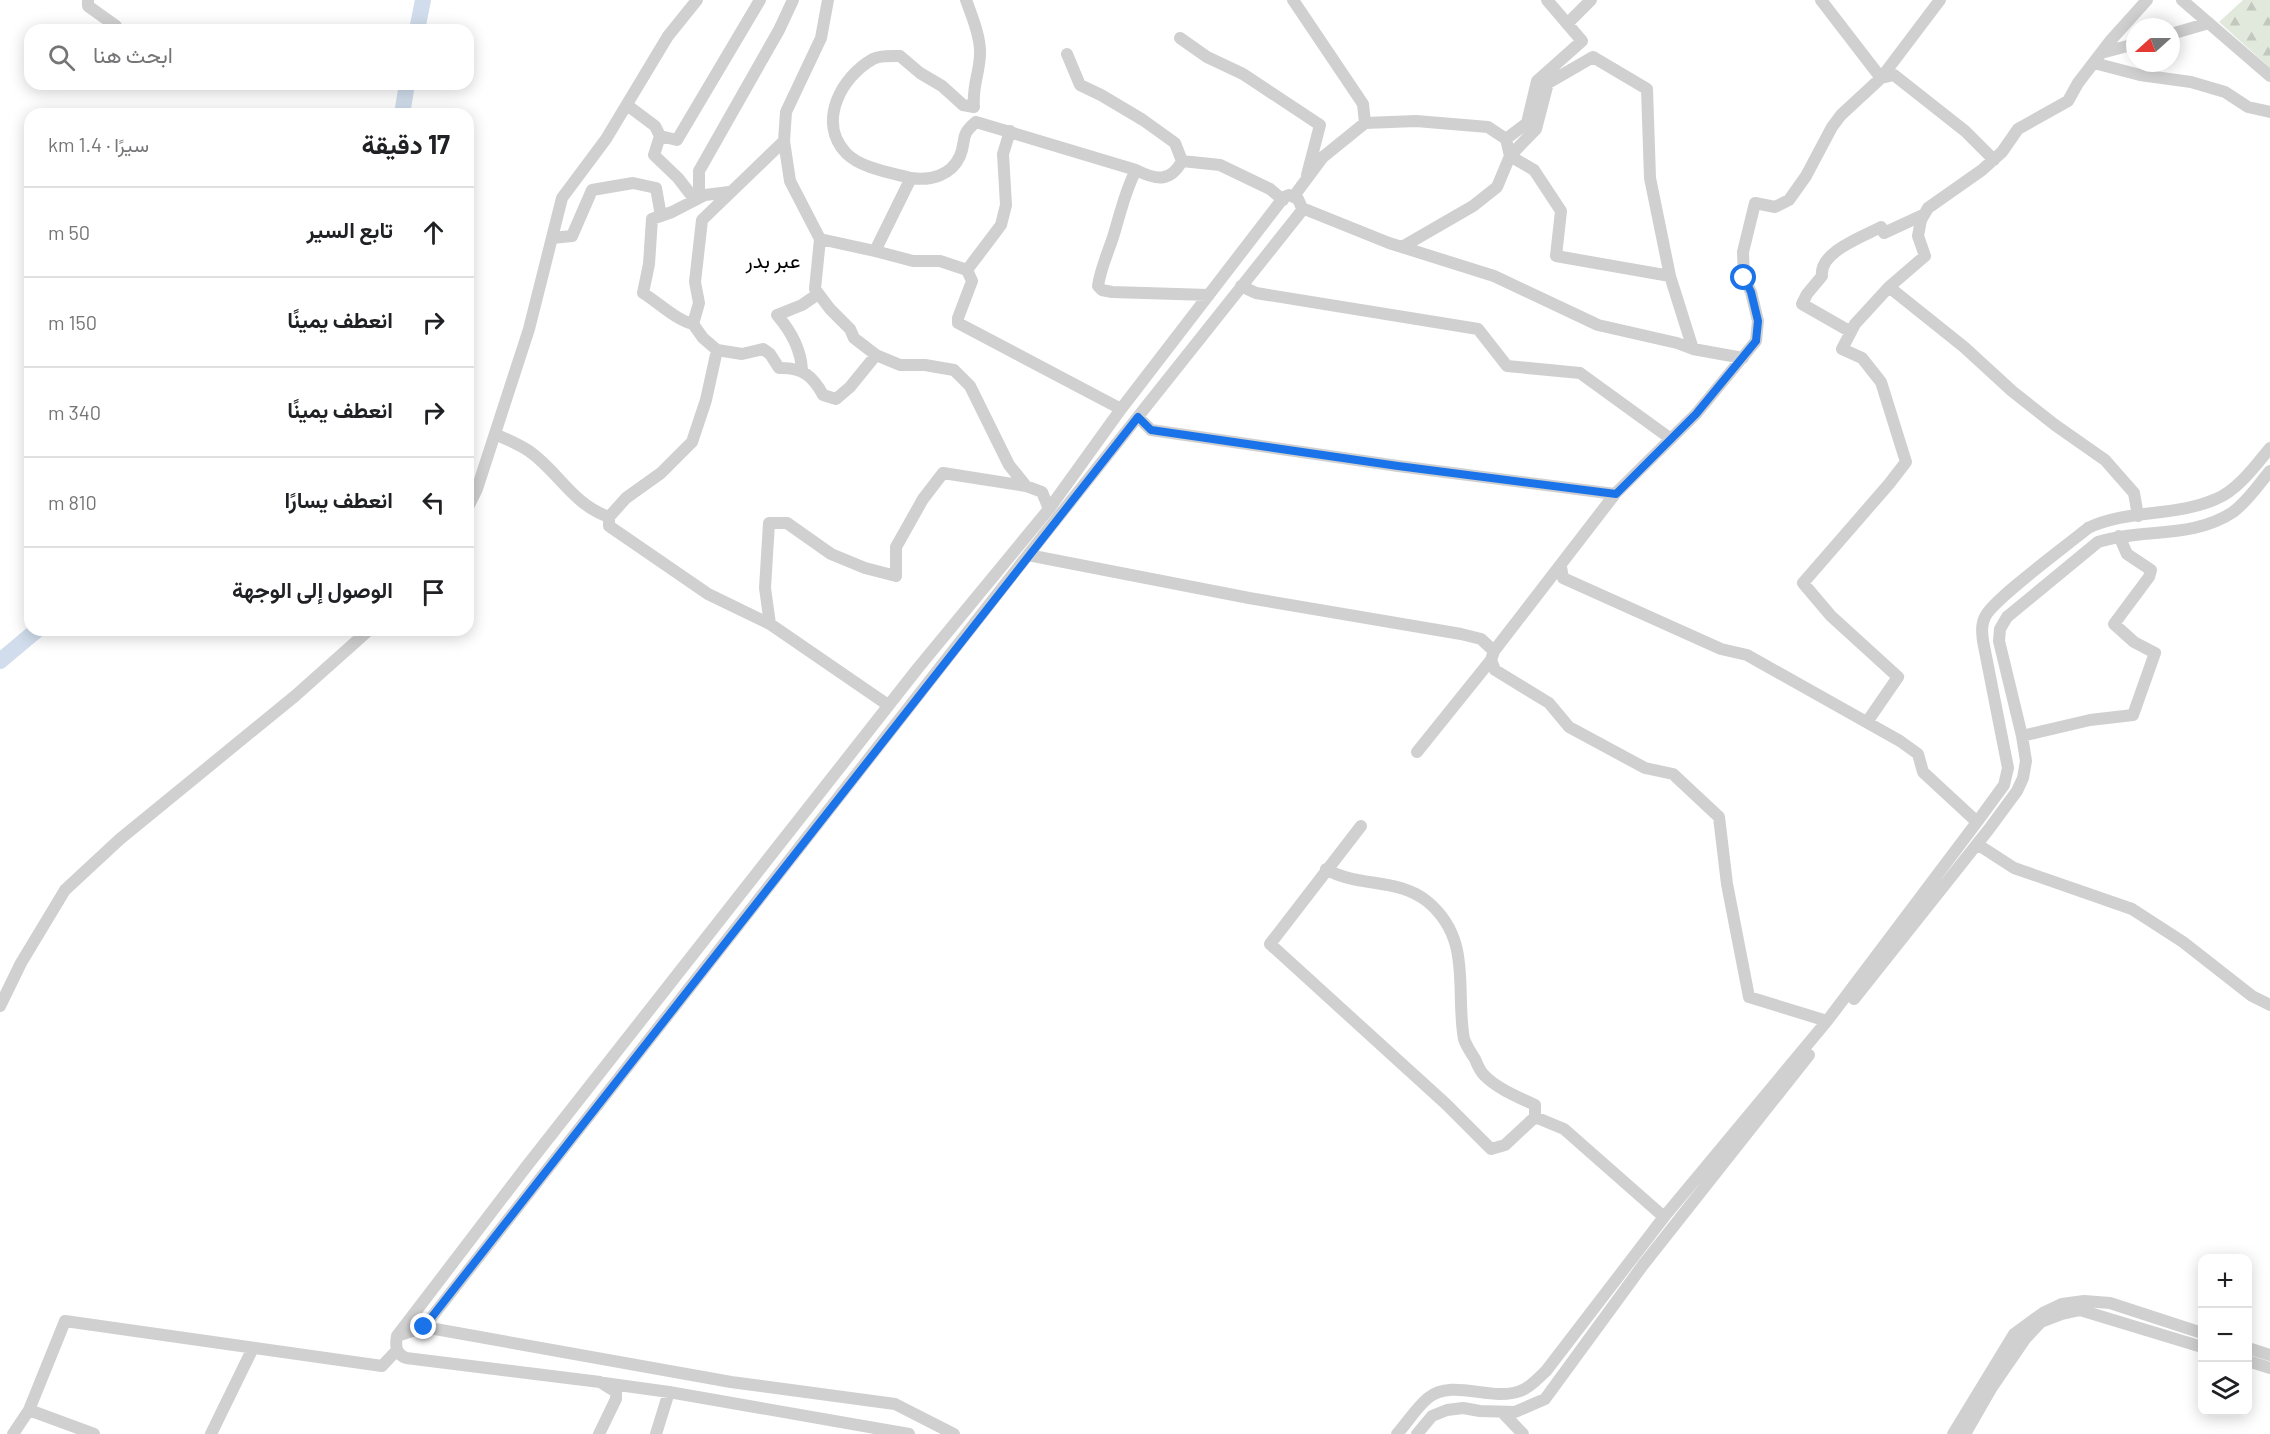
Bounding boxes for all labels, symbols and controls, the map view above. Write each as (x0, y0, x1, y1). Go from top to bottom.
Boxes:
north arrow (2126, 18, 2180, 72)
search box (24, 24, 474, 90)
icon: search (45, 41, 78, 74)
text: ابحث هنا (93, 41, 173, 67)
text: 17 دقيقة (361, 128, 450, 159)
text: سيرًا · 1.4 km (48, 132, 149, 156)
text: تابع السير (307, 216, 393, 242)
icon: ahead (417, 216, 450, 249)
text: 50 m (48, 220, 90, 244)
district label: عبر بدر (744, 247, 801, 274)
route start (1730, 264, 1756, 290)
text: انعطف يمينًا (287, 306, 393, 332)
icon: right (417, 306, 450, 339)
text: 150 m (48, 310, 97, 334)
text: انعطف يمينًا (287, 396, 393, 422)
icon: right (417, 396, 450, 429)
text: 340 m (48, 400, 101, 424)
text: انعطف يسارًا (284, 486, 393, 512)
icon: left (417, 486, 450, 519)
text: 810 m (48, 490, 97, 514)
text: الوصول إلى الوجهة (232, 576, 393, 602)
icon: arrive (417, 576, 450, 609)
map controls (2198, 1254, 2252, 1416)
button: + (2198, 1254, 2252, 1308)
button: − (2198, 1308, 2252, 1362)
route end (410, 1313, 436, 1339)
button: layers (2198, 1362, 2252, 1416)

